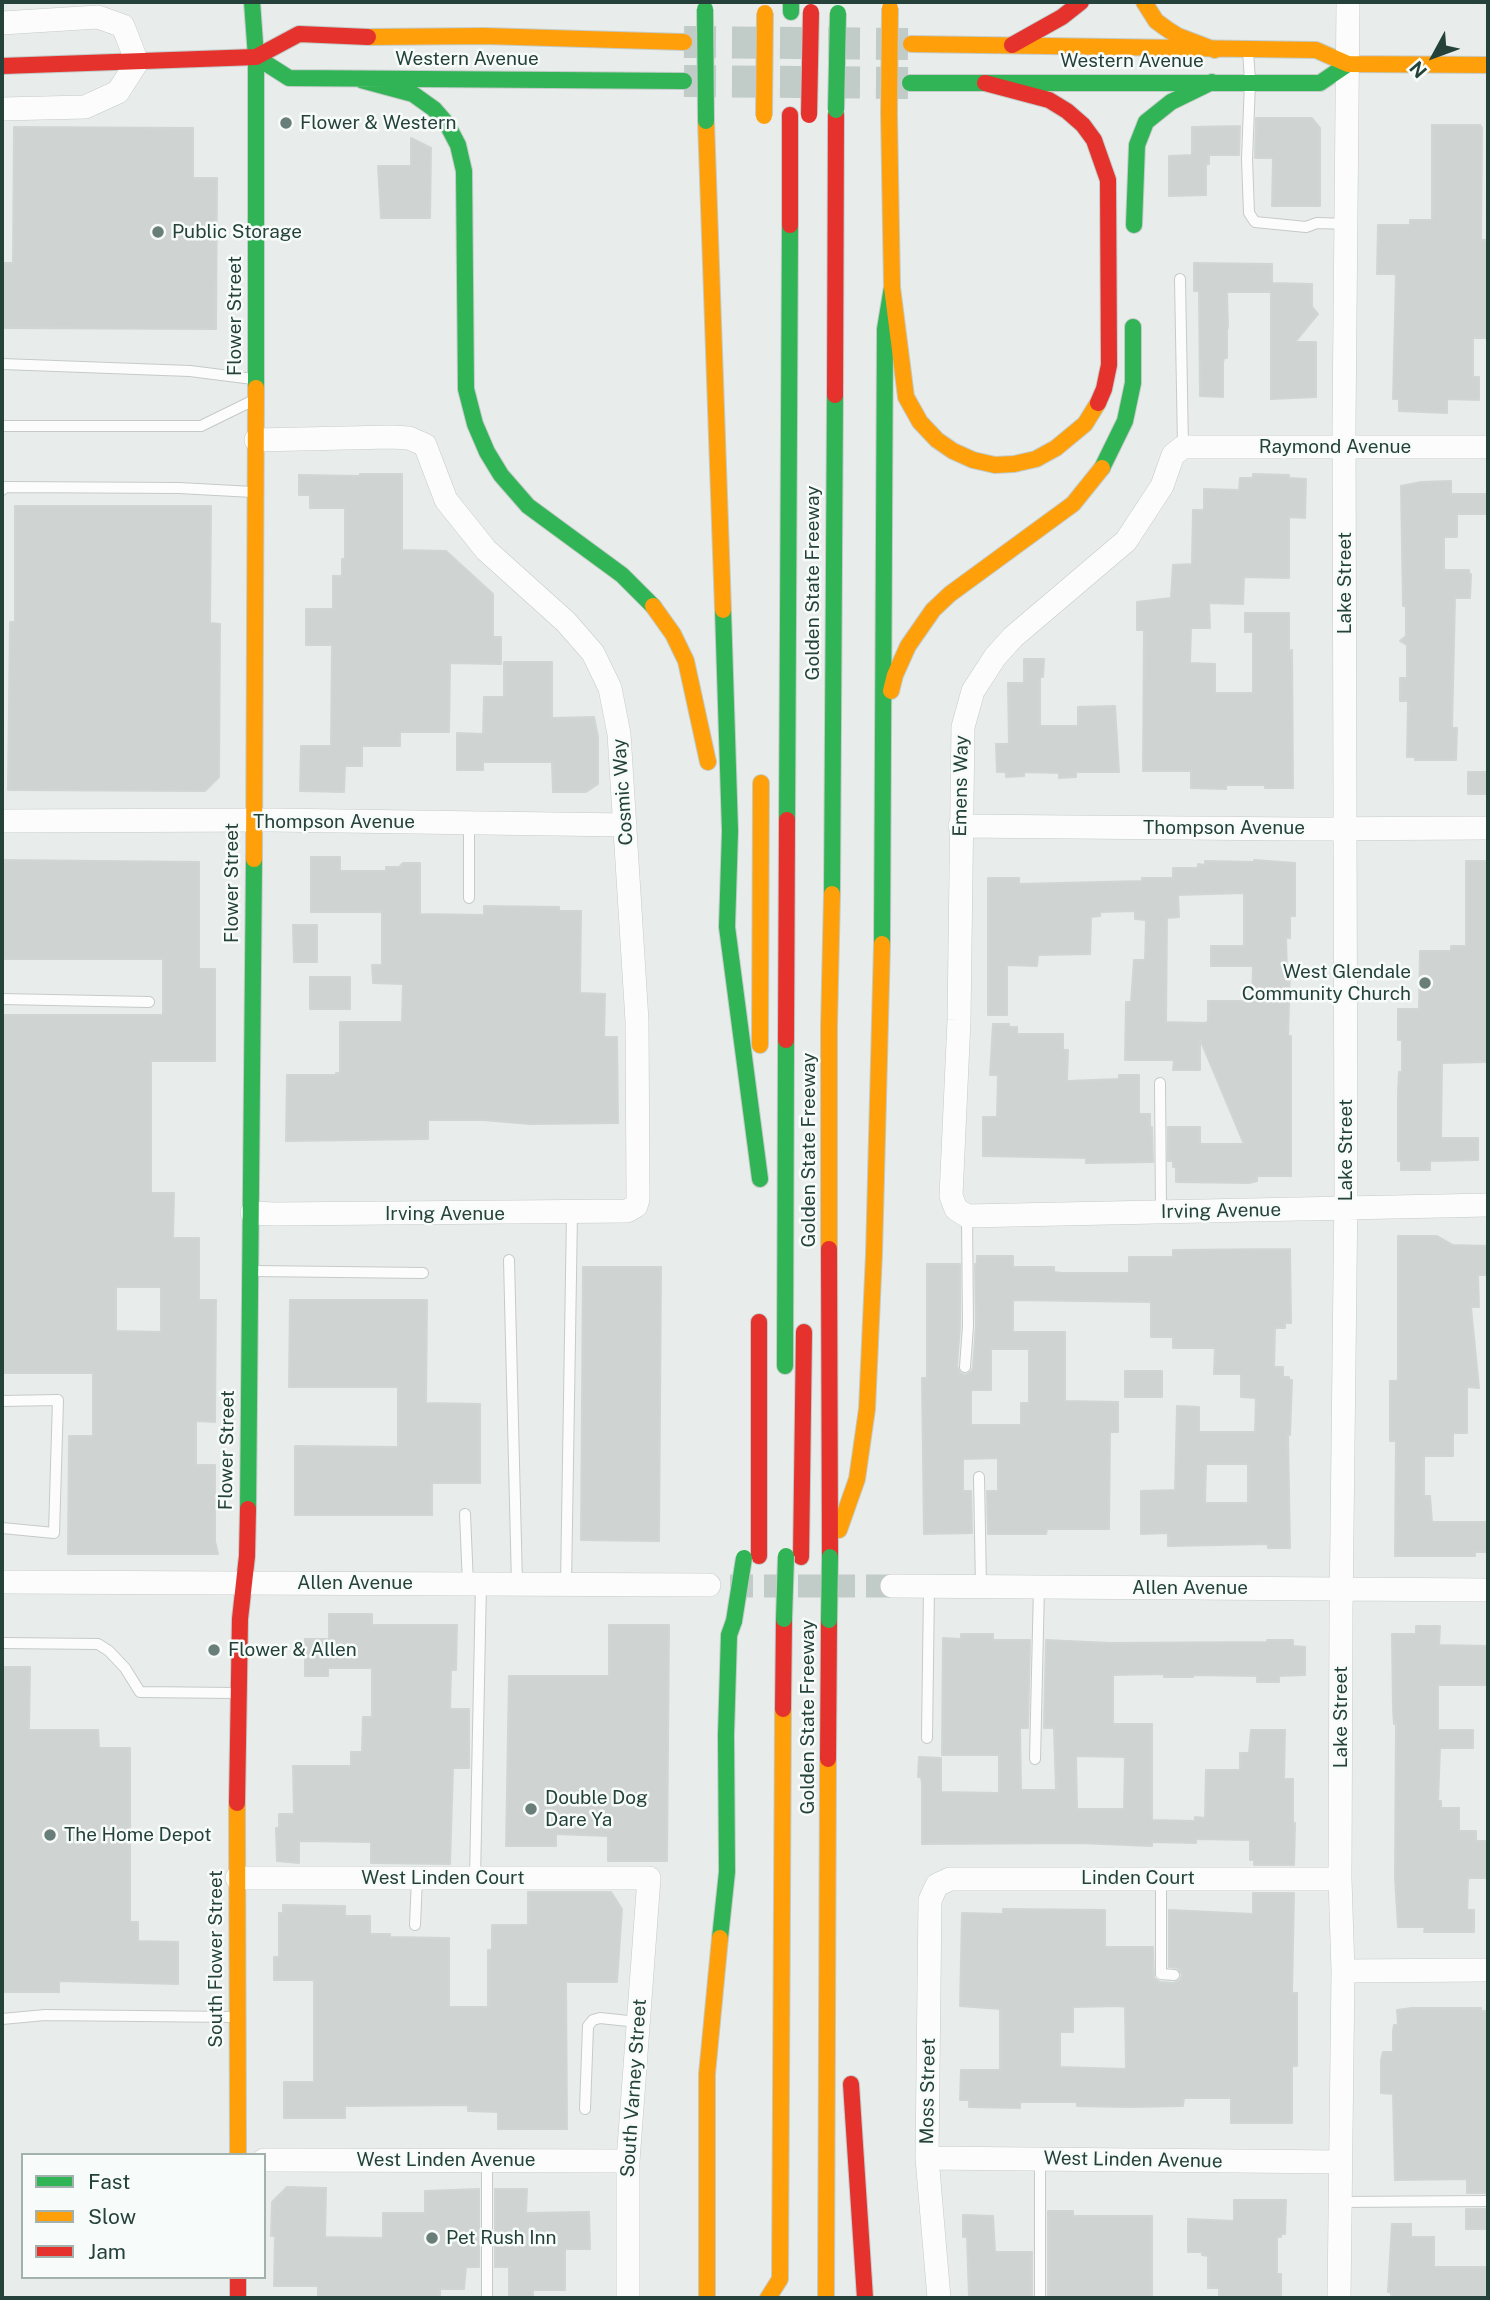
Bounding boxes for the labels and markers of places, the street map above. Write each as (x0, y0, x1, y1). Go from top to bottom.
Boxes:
place label: Flower & Western (300, 112, 456, 134)
marker: Flower & Western (278, 115, 294, 131)
place label: Public Storage (172, 221, 302, 243)
marker: Public Storage (150, 224, 166, 240)
place label: West Glendale Community Church (1242, 961, 1411, 1005)
marker: West Glendale Community Church (1417, 975, 1433, 991)
place label: Flower & Allen (228, 1639, 357, 1661)
marker: Flower & Allen (206, 1642, 222, 1658)
place label: Double Dog Dare Ya (545, 1787, 648, 1831)
marker: Double Dog Dare Ya (523, 1801, 539, 1817)
place label: The Home Depot (64, 1824, 212, 1846)
marker: The Home Depot (42, 1827, 58, 1843)
place label: Pet Rush Inn (446, 2227, 556, 2249)
marker: Pet Rush Inn (424, 2230, 440, 2246)

